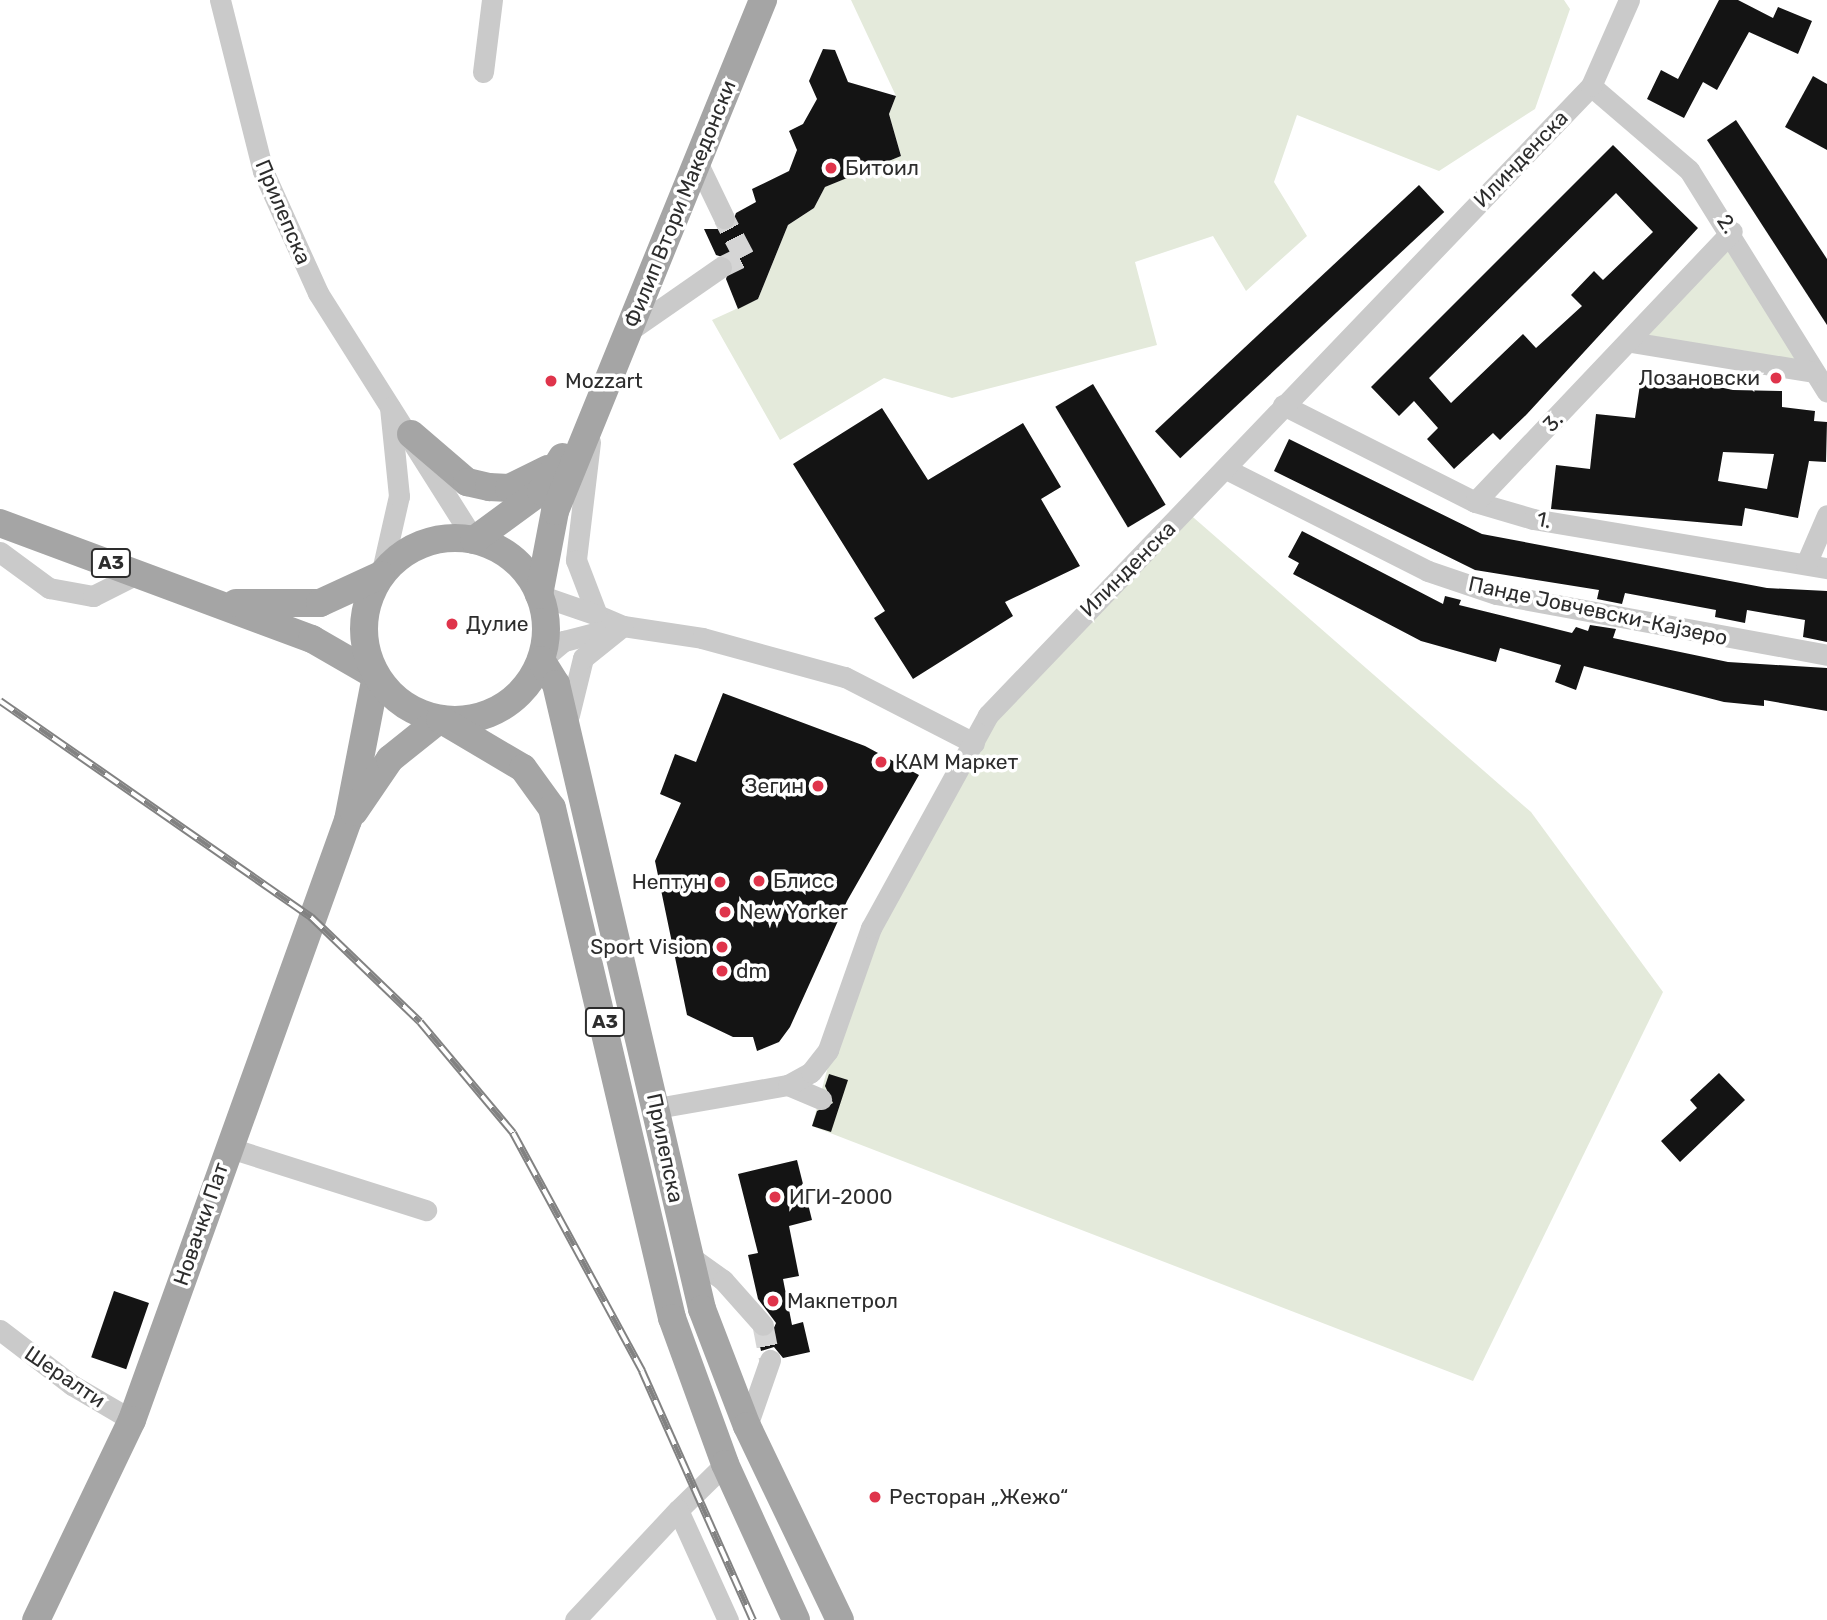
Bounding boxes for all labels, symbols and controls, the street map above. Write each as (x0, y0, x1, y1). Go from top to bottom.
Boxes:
street label: Филип Втори Македонски (619, 77, 741, 331)
street label: Илинденска (1469, 105, 1573, 213)
place label: Битоил (845, 155, 919, 181)
street label: Прилепска (250, 156, 316, 268)
marker: Битоил (823, 160, 839, 176)
street label: 2. (1712, 210, 1742, 238)
place label: Лозановски (1639, 365, 1760, 391)
place label: Mozzart (565, 368, 643, 394)
marker: Лозановски (1766, 368, 1786, 388)
marker: Mozzart (543, 373, 559, 389)
street label: 3. (1538, 407, 1568, 437)
street label: 1. (1535, 506, 1553, 534)
street label: Илинденска (1075, 516, 1181, 622)
road number: A3 (90, 548, 132, 578)
street label: Панде Јовчевски-Кајзеро (1466, 571, 1730, 651)
place label: Дулие (466, 611, 528, 637)
marker: Дулие (444, 616, 460, 632)
place label: КАМ Маркет (895, 749, 1018, 775)
marker: КАМ Маркет (873, 754, 889, 770)
place label: Зегин (745, 773, 804, 799)
marker: Зегин (810, 778, 826, 794)
place label: Блисс (773, 868, 835, 894)
place label: Нептун (632, 869, 706, 895)
marker: Блисс (751, 873, 767, 889)
marker: Нептун (712, 874, 728, 890)
place label: New Yorker (739, 899, 849, 925)
marker: New Yorker (717, 904, 733, 920)
place label: Sport Vision (590, 934, 708, 960)
marker: Sport Vision (714, 939, 730, 955)
place label: dm (736, 958, 767, 984)
marker: dm (714, 963, 730, 979)
road number: A3 (584, 1006, 626, 1038)
street label: Прилепска (641, 1091, 689, 1205)
street label: Новачки Пат (168, 1159, 234, 1289)
place label: ИГИ-2000 (789, 1184, 893, 1210)
marker: ИГИ-2000 (767, 1189, 783, 1205)
place label: Макпетрол (787, 1288, 898, 1314)
marker: Макпетрол (765, 1293, 781, 1309)
street label: Шералти (20, 1341, 110, 1413)
place label: Ресторан „Жежо“ (889, 1484, 1068, 1510)
marker: Ресторан „Жежо“ (867, 1489, 883, 1505)

